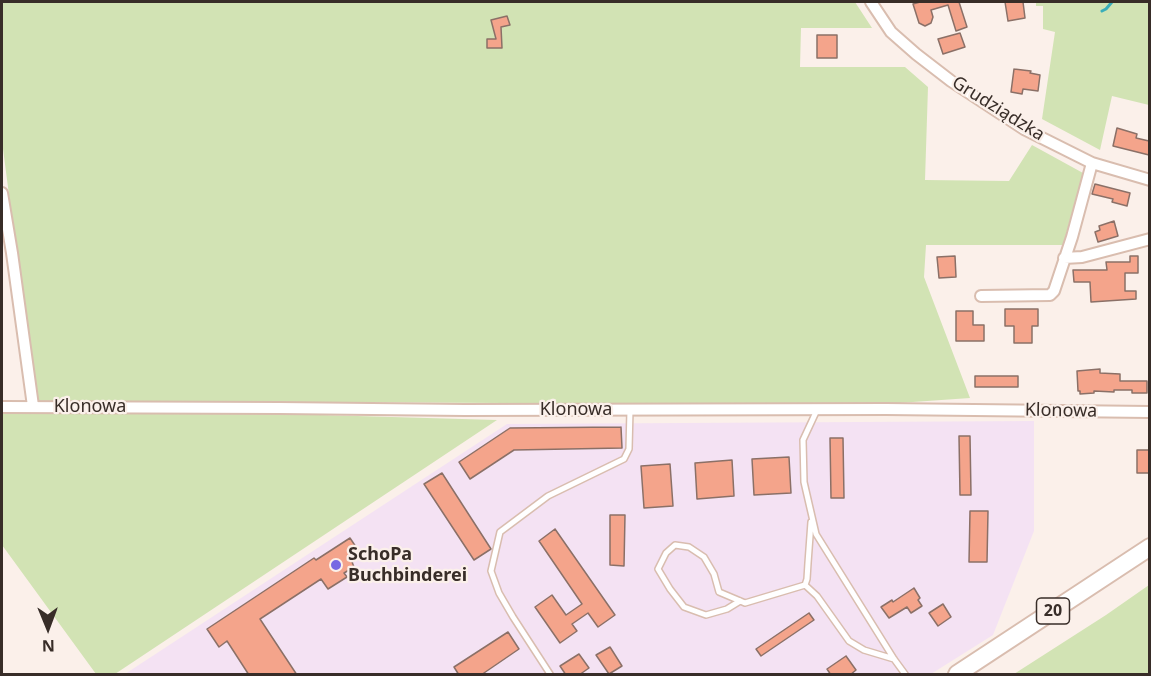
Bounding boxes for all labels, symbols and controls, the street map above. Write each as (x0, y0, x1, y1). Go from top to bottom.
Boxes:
street label: Grudziądzka (948, 72, 1048, 146)
street label: Klonowa (54, 396, 126, 418)
street label: Klonowa (540, 399, 612, 421)
street label: Klonowa (1025, 400, 1097, 422)
place label: SchoPa Buchbinderei (348, 544, 467, 586)
marker: SchoPa Buchbinderei (329, 558, 343, 572)
north arrow (18, 598, 78, 658)
road number: 20 (1036, 598, 1070, 624)
text: N (42, 635, 55, 657)

